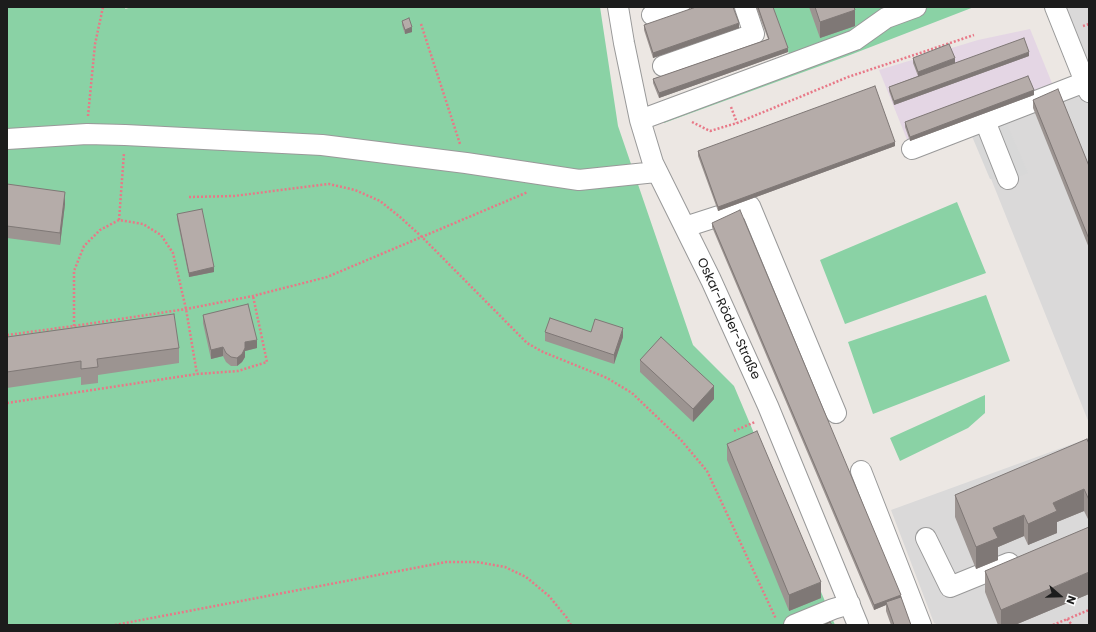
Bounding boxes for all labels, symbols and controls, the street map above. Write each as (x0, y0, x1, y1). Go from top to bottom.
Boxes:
street label: Oskar-Röder-Straße (693, 256, 763, 382)
north arrow (1040, 576, 1080, 616)
text: N (1062, 593, 1080, 607)

